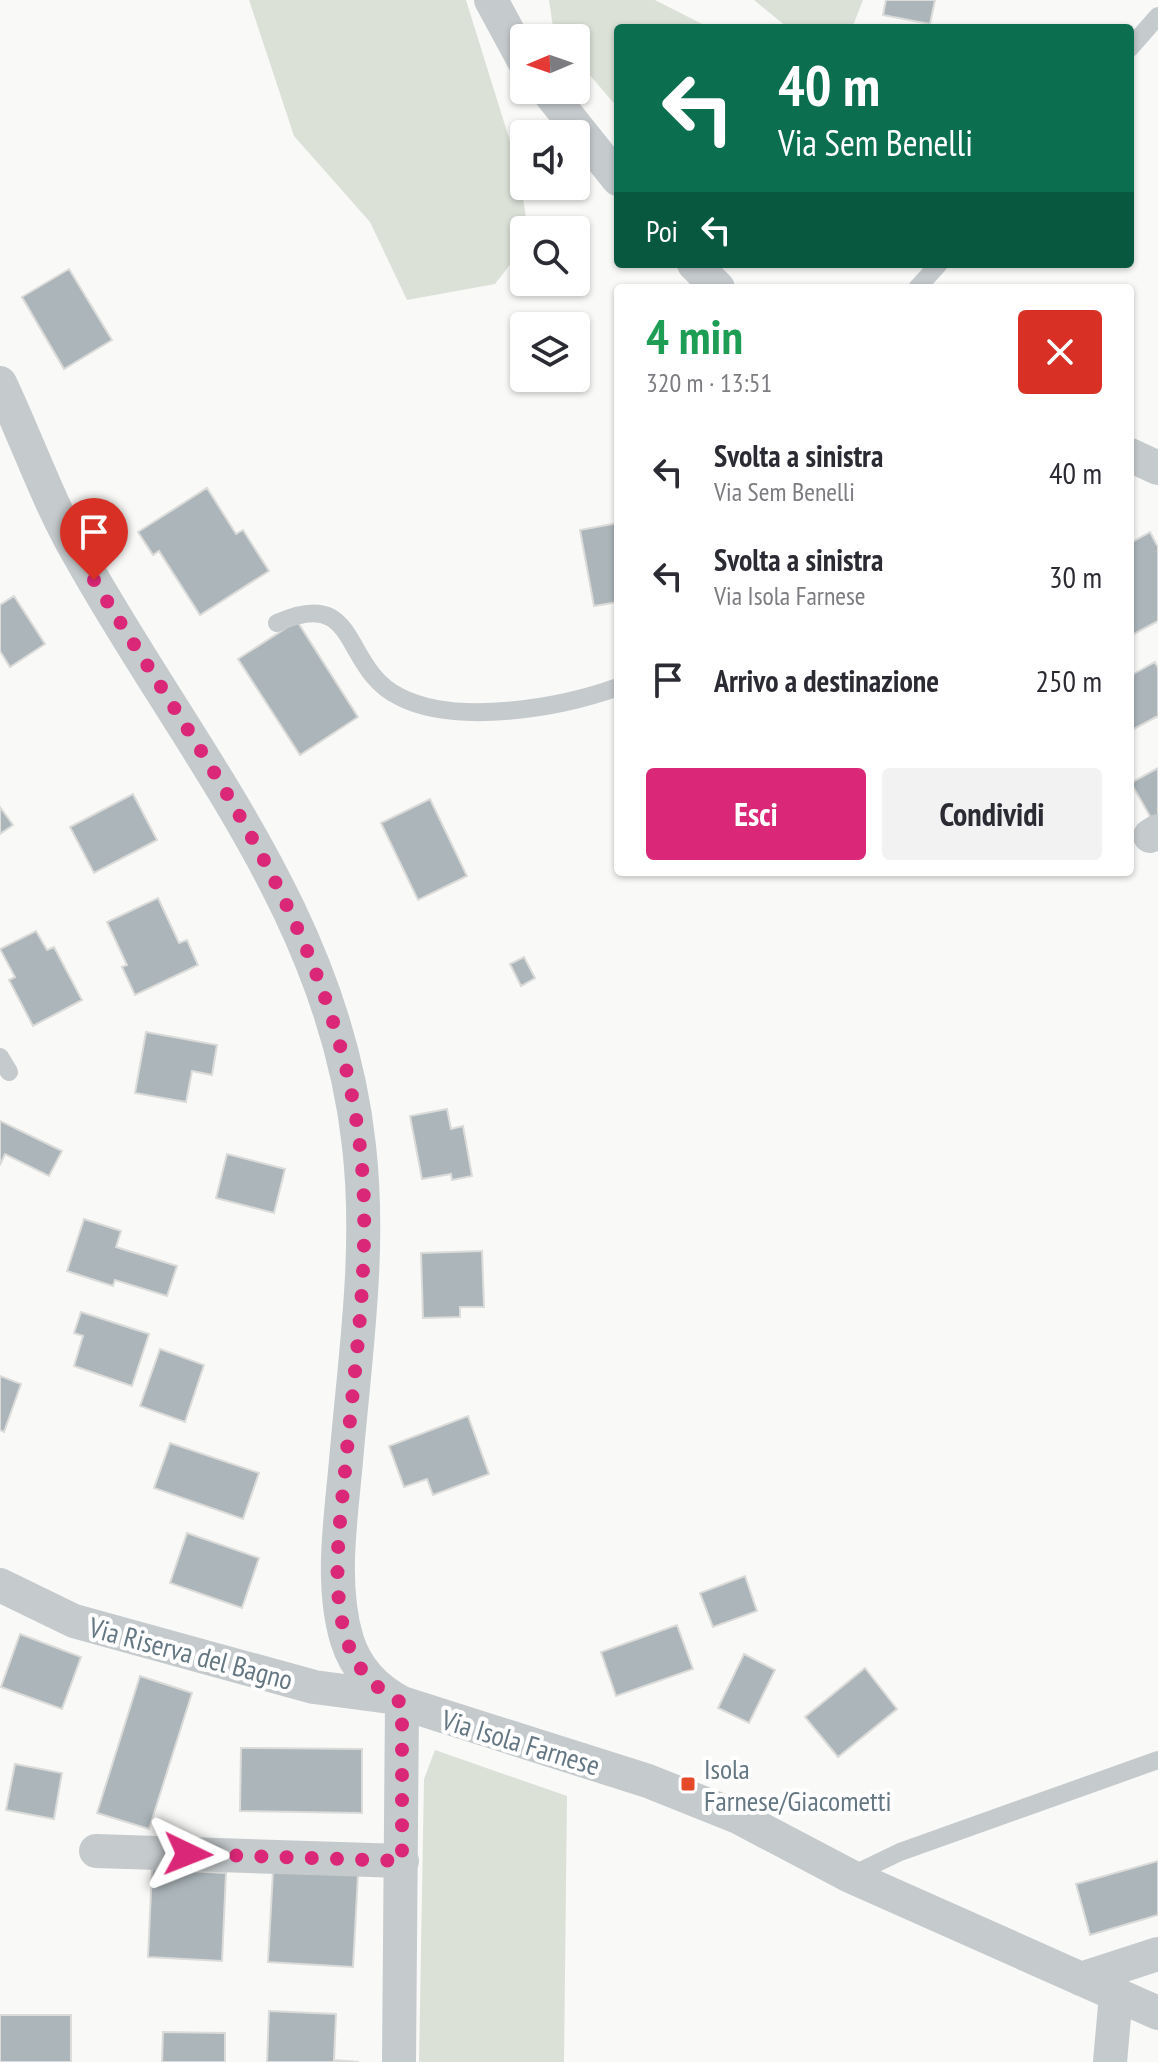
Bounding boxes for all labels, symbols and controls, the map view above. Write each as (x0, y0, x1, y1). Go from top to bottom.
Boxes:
north arrow (510, 24, 590, 104)
map controls (510, 24, 590, 392)
text: 40 m (778, 49, 880, 121)
icon: left (646, 56, 750, 160)
text: Via Sem Benelli (778, 119, 973, 166)
button: sound (510, 120, 590, 200)
icon: left (694, 208, 738, 252)
text: Poi (646, 211, 678, 250)
button: search (510, 216, 590, 296)
text: 4 min (646, 305, 743, 367)
button: close (1018, 310, 1102, 394)
button: layers (510, 312, 590, 392)
text: 320 m · 13:51 (646, 366, 772, 399)
text: Svolta a sinistra (714, 436, 883, 475)
icon: left (646, 450, 690, 494)
text: 40 m (1049, 453, 1102, 492)
text: Via Sem Benelli (714, 475, 855, 508)
pin (60, 498, 128, 580)
icon: arrive (72, 510, 116, 554)
text: Svolta a sinistra (714, 540, 883, 579)
icon: left (646, 554, 690, 598)
text: 30 m (1049, 557, 1102, 596)
text: Via Isola Farnese (714, 579, 866, 612)
icon: arrive (646, 658, 690, 702)
text: Arrivo a destinazione (714, 661, 939, 700)
text: 250 m (1036, 661, 1102, 700)
button: Esci (646, 768, 866, 860)
button: Condividi (882, 768, 1102, 860)
street label: Via Riserva del Bagno (84, 1608, 297, 1698)
street label: Via Isola Farnese (437, 1700, 604, 1784)
place label: Isola Farnese/Giacometti (704, 1750, 892, 1819)
marker: Isola Farnese/Giacometti (679, 1775, 697, 1793)
position arrow (146, 1812, 230, 1896)

